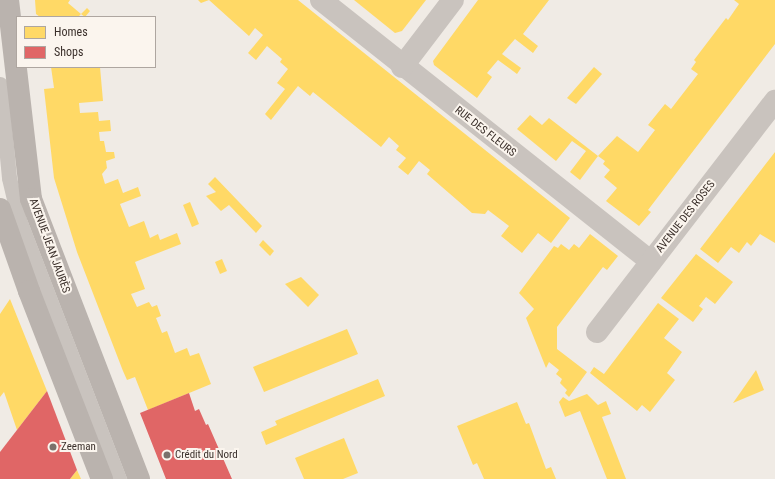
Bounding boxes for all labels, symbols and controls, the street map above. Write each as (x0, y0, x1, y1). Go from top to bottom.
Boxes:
legend (16, 16, 156, 68)
text: Homes (54, 25, 88, 39)
text: Shops (54, 45, 83, 59)
street label: RUE DES FLEURS (452, 104, 518, 160)
street label: AVENUE DES ROSES (654, 178, 718, 256)
street label: AVENUE JEAN JAURÈS (26, 197, 72, 295)
place label: Zeeman (61, 440, 96, 454)
marker: Zeeman (48, 442, 58, 452)
place label: Crédit du Nord (175, 448, 238, 462)
marker: Crédit du Nord (162, 450, 172, 460)

